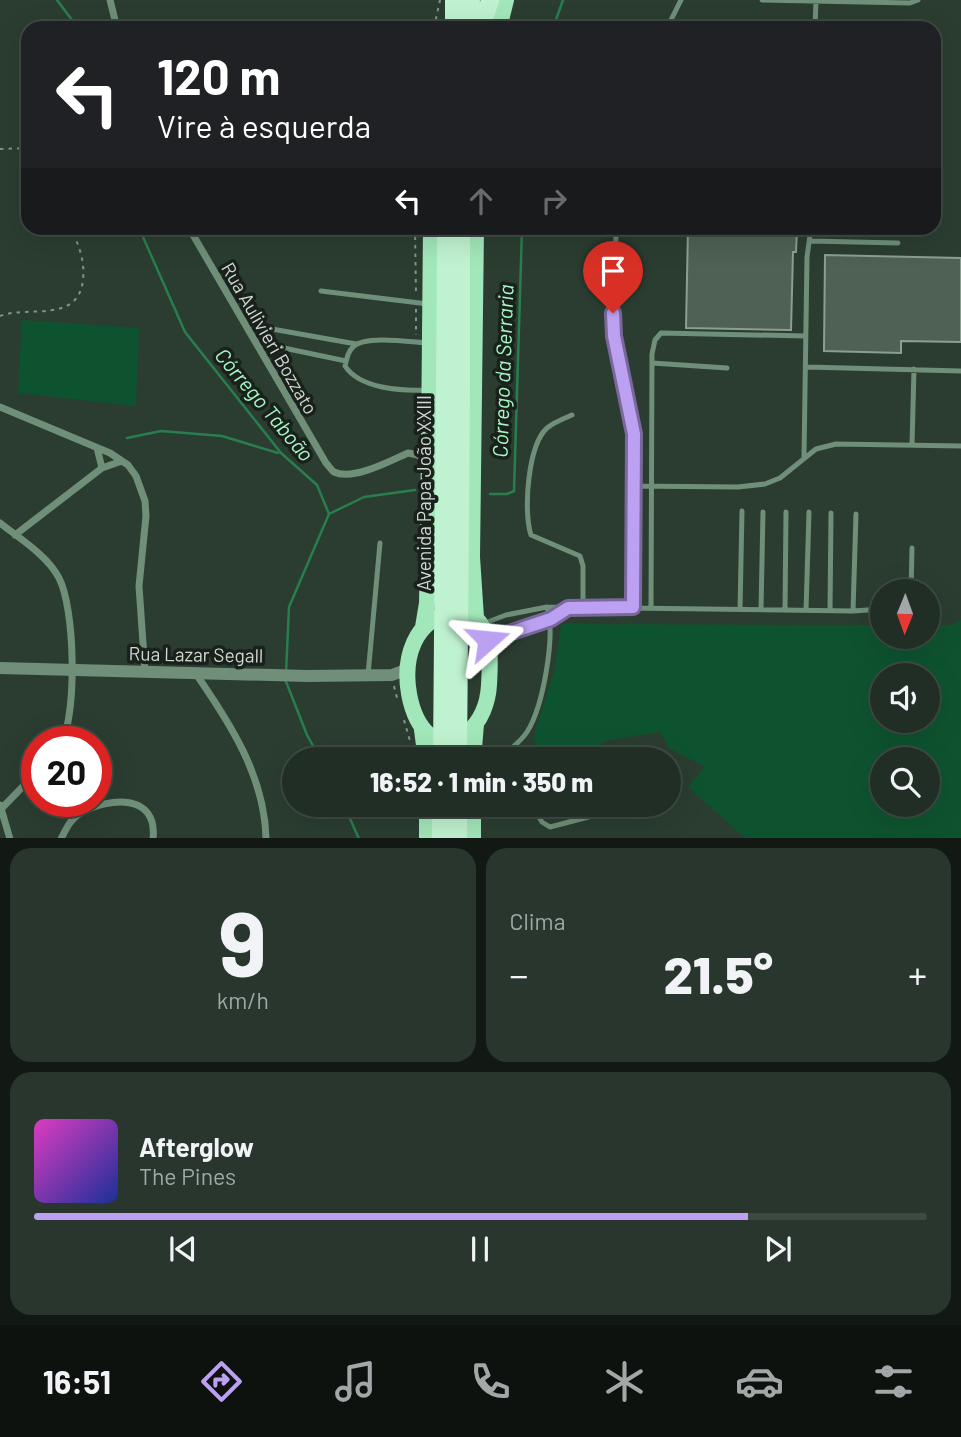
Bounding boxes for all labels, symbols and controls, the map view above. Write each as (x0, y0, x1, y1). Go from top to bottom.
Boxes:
text: 120 m (157, 46, 280, 105)
icon: left (42, 49, 133, 140)
text: Vire à esquerda (157, 106, 371, 144)
icon: left (389, 182, 427, 220)
icon: ahead (462, 182, 500, 220)
icon: right (535, 182, 573, 220)
pin (583, 241, 643, 313)
icon: arrive (594, 252, 632, 290)
street label: Rua Aulivieri Bozzato (217, 258, 323, 418)
water label: Córrego da Serraria (486, 284, 518, 458)
water label: Córrego Taboão (210, 342, 320, 466)
street label: Avenida Papa João XXIII (412, 395, 435, 591)
north arrow (870, 579, 940, 649)
map controls (870, 579, 940, 817)
position arrow (451, 603, 525, 677)
street label: Rua Lazar Segall (129, 641, 263, 667)
button: sound (870, 663, 940, 733)
speed limit sign: 20 (21, 726, 112, 817)
button: search (870, 747, 940, 817)
text: 16:52 · 1 min · 350 m (370, 766, 593, 797)
text: 9 (219, 886, 267, 995)
text: Clima (510, 907, 565, 935)
text: 21.5° (663, 942, 773, 1004)
text: − (510, 951, 529, 997)
text: + (908, 951, 927, 997)
text: km/h (217, 986, 269, 1014)
text: Afterglow (139, 1131, 254, 1162)
text: The Pines (139, 1162, 236, 1190)
icon: previous (164, 1230, 202, 1268)
icon: pause (461, 1230, 499, 1268)
icon: next (759, 1230, 797, 1268)
icon: directions (197, 1357, 246, 1406)
icon: music (331, 1357, 380, 1406)
icon: phone (466, 1357, 515, 1406)
icon: climate (600, 1357, 649, 1406)
icon: car (735, 1357, 784, 1406)
icon: filters (869, 1357, 918, 1406)
text: 16:51 (43, 1362, 111, 1400)

